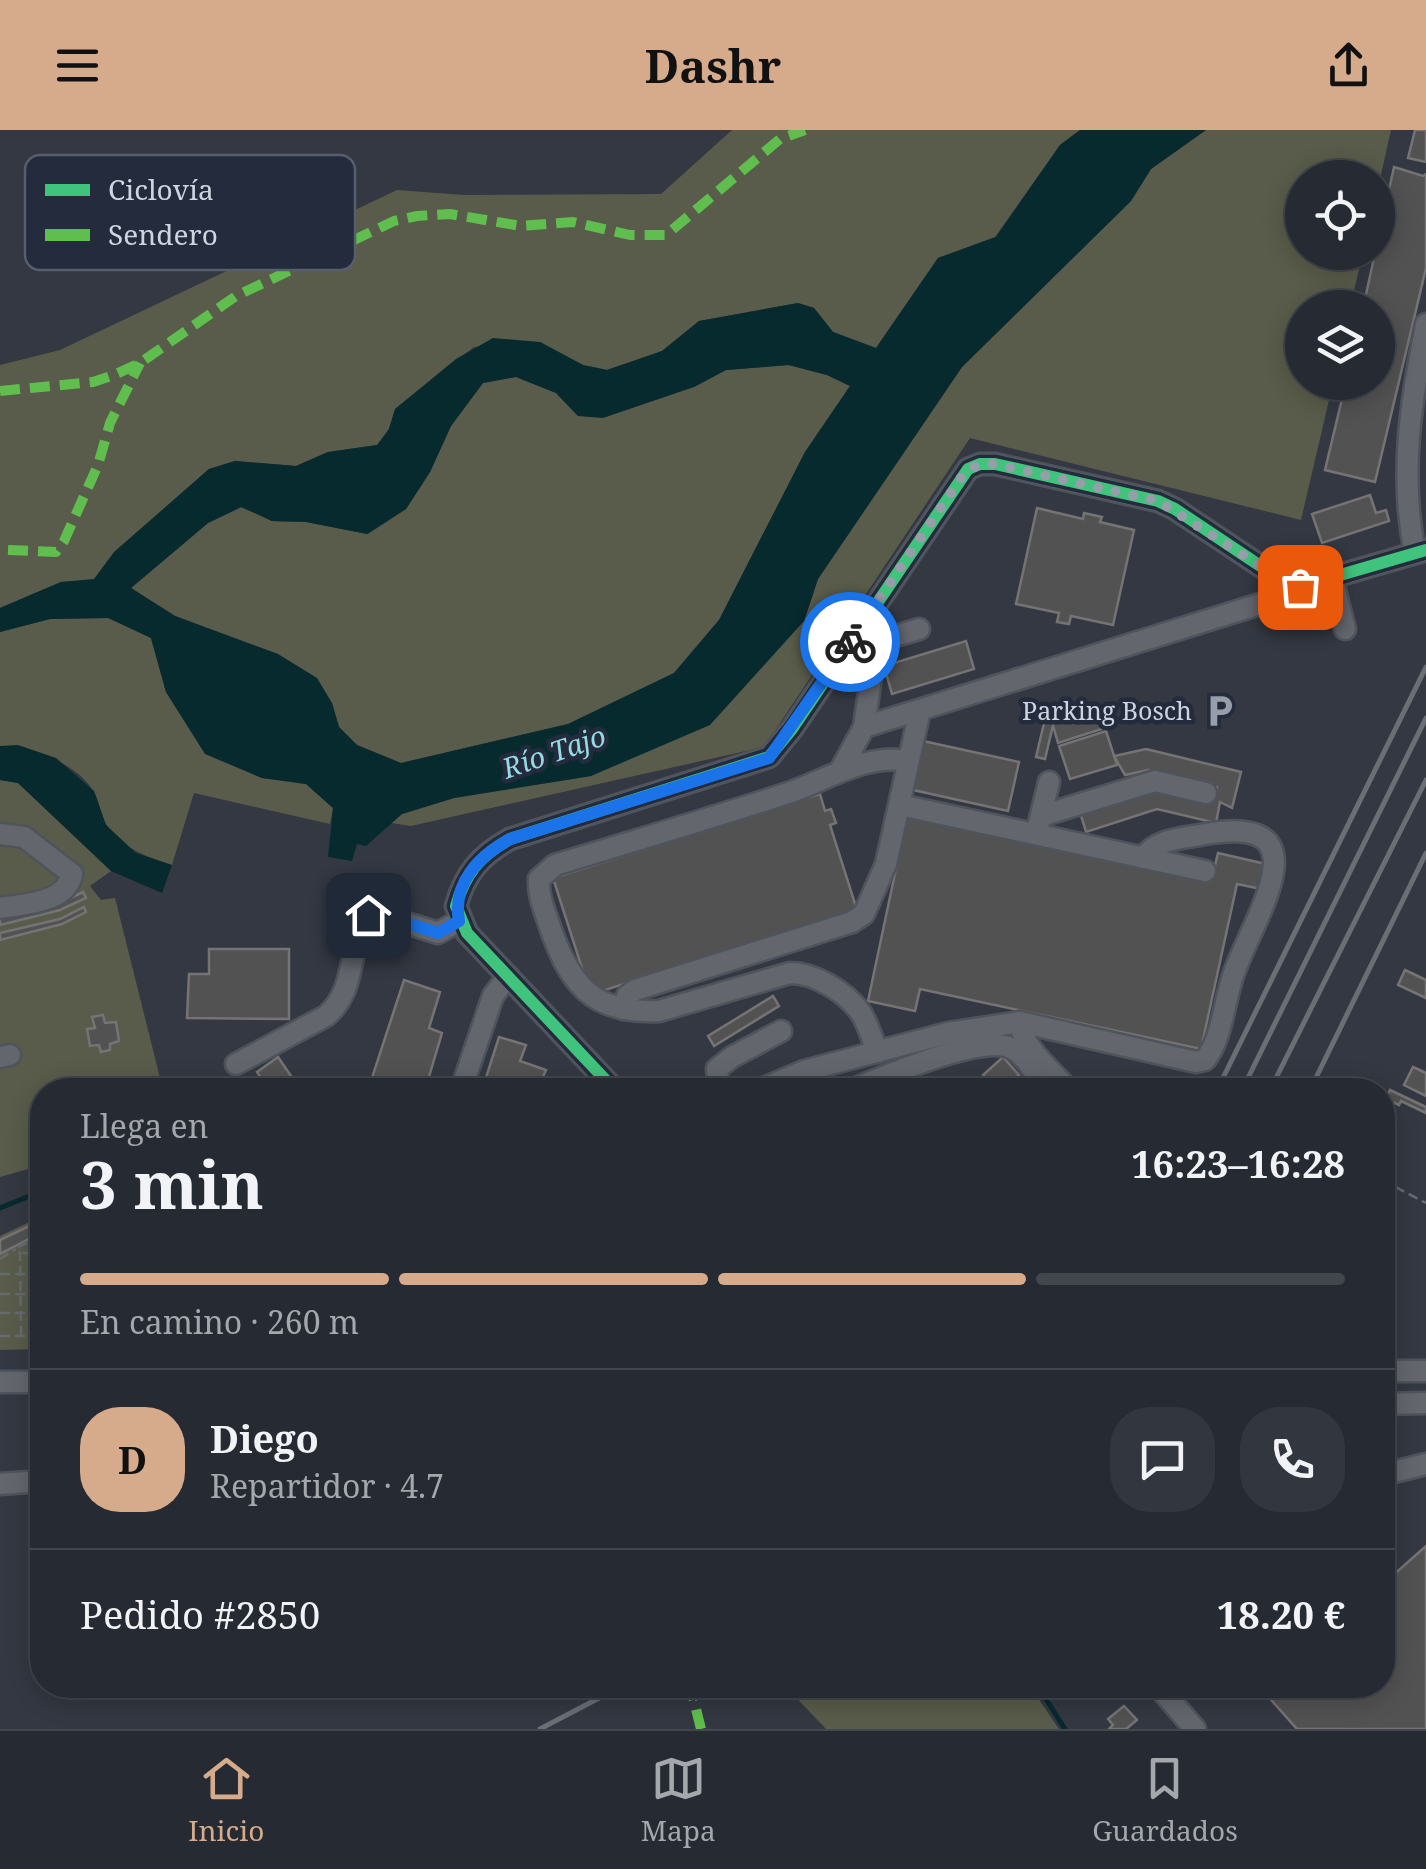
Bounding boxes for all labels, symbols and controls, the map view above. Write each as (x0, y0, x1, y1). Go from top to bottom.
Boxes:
text: Dashr (645, 35, 781, 96)
icon: menu (50, 38, 105, 93)
icon: share (1321, 38, 1376, 93)
legend (25, 155, 355, 270)
map controls (1285, 160, 1395, 400)
button: locate (1285, 160, 1395, 270)
text: Ciclovía (108, 170, 214, 208)
text: Sendero (108, 215, 218, 253)
button: layers (1285, 290, 1395, 400)
pin (1258, 545, 1343, 630)
icon: bag (1273, 560, 1328, 615)
courier (800, 592, 900, 692)
icon: bike (823, 615, 878, 670)
parking icon: Parking Bosch (1201, 692, 1239, 730)
place label: Parking Bosch (1022, 693, 1192, 727)
water label: Río Tajo (496, 716, 611, 787)
pin (326, 873, 411, 958)
icon: home (341, 888, 396, 943)
text: Llega en (80, 1104, 208, 1147)
text: 16:23–16:28 (1131, 1137, 1345, 1189)
text: 3 min (80, 1140, 264, 1228)
text: En camino · 260 m (80, 1300, 359, 1343)
button: chat (1110, 1407, 1215, 1512)
button: phone (1240, 1407, 1345, 1512)
text: Diego (210, 1412, 319, 1464)
text: D (118, 1433, 147, 1485)
text: Repartidor · 4.7 (210, 1464, 444, 1507)
text: Pedido #2850 (80, 1588, 320, 1640)
text: 18.20 € (1217, 1588, 1345, 1640)
tab: Inicio (188, 1751, 264, 1849)
tab: Mapa (641, 1751, 716, 1849)
tab: Guardados (1092, 1751, 1238, 1849)

